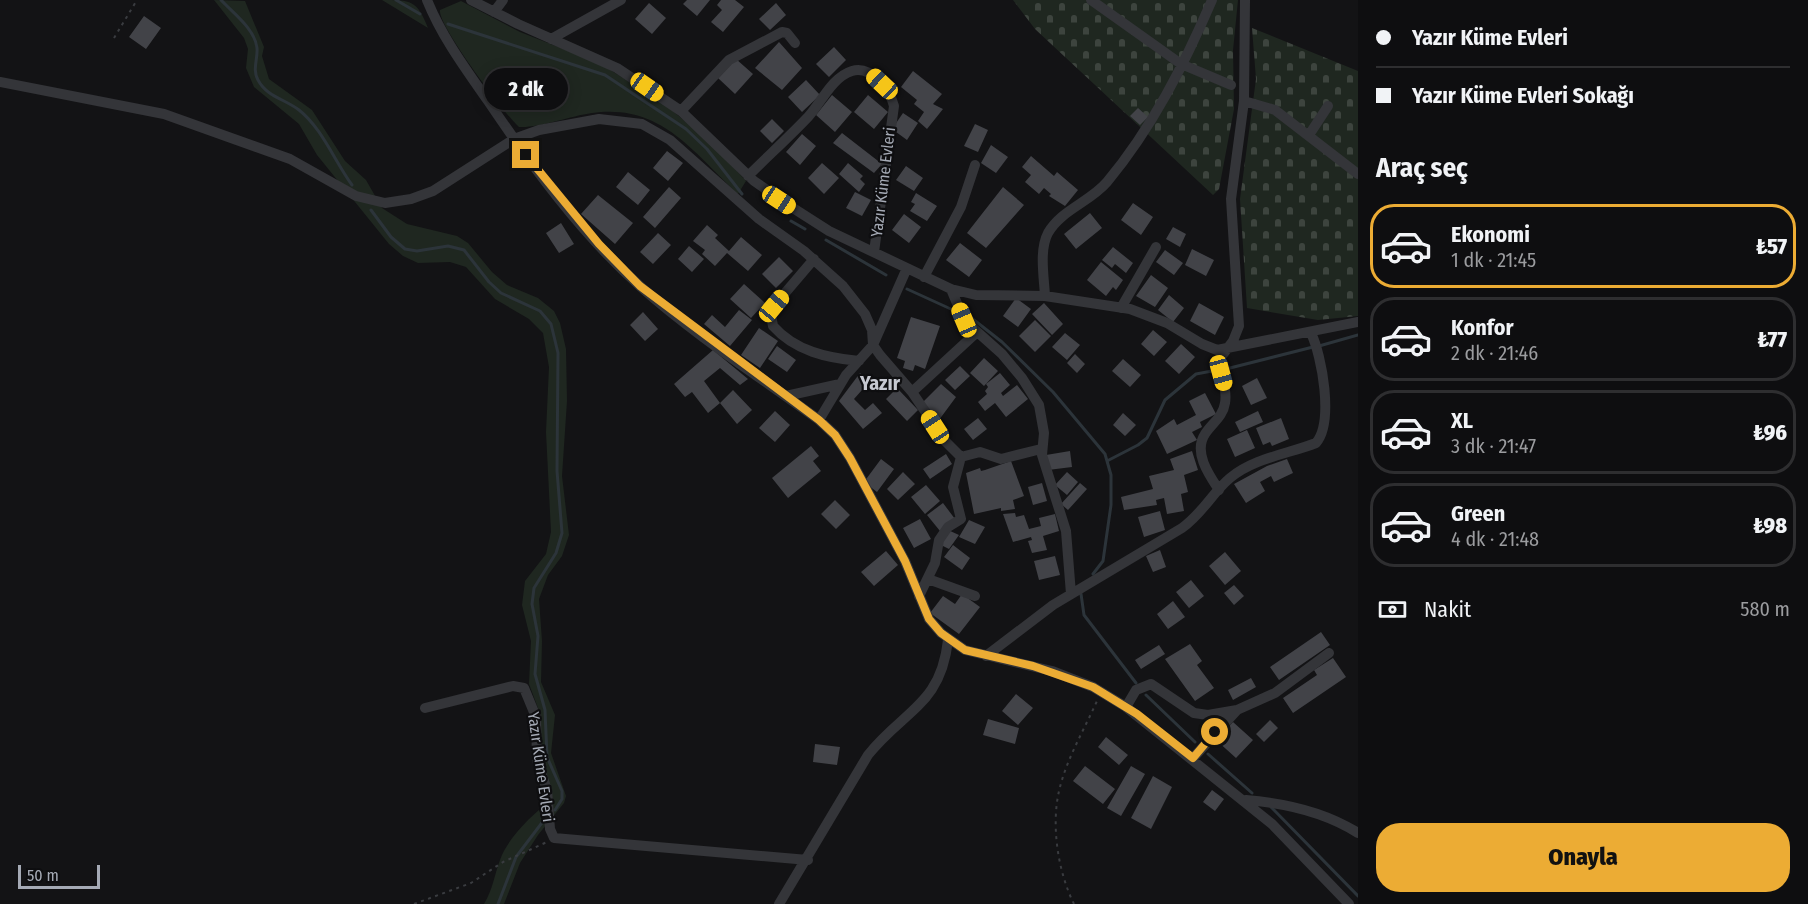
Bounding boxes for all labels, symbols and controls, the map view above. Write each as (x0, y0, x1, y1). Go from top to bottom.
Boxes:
text: Yazır Küme Evleri (1412, 24, 1568, 51)
car (863, 65, 901, 103)
callout: 2 dk (484, 68, 568, 110)
car (627, 69, 667, 105)
text: 2 dk (509, 77, 543, 101)
text: Yazır Küme Evleri Sokağı (1412, 82, 1634, 109)
street label: Yazır Küme Evleri (867, 126, 899, 238)
route end (512, 141, 539, 168)
text: Araç seç (1376, 152, 1468, 184)
car (759, 183, 799, 217)
icon: car (1379, 219, 1433, 273)
text: Ekonomi (1451, 221, 1530, 248)
text: ₺57 (1756, 233, 1787, 260)
text: 1 dk · 21:45 (1451, 248, 1536, 272)
car (756, 286, 792, 326)
car (949, 300, 979, 340)
icon: car (1379, 312, 1433, 366)
text: Konfor (1451, 314, 1513, 341)
text: ₺77 (1757, 326, 1787, 353)
text: 2 dk · 21:46 (1451, 341, 1538, 365)
car (1208, 353, 1234, 393)
district label: Yazır (859, 371, 901, 395)
icon: car (1379, 405, 1433, 459)
car (918, 407, 952, 447)
text: XL (1451, 407, 1473, 434)
text: ₺96 (1753, 419, 1787, 446)
text: 3 dk · 21:47 (1451, 434, 1536, 458)
icon: car (1379, 498, 1433, 552)
text: Green (1451, 500, 1505, 527)
text: ₺98 (1753, 512, 1787, 539)
text: 4 dk · 21:48 (1451, 527, 1539, 551)
icon: cash (1376, 593, 1409, 626)
text: Nakit (1424, 596, 1471, 623)
text: 580 m (1740, 597, 1790, 621)
street label: Yazır Küme Evleri (524, 711, 558, 823)
route start (1201, 718, 1228, 745)
button: Onayla (1376, 823, 1790, 892)
scale bar (18, 862, 100, 890)
text: 50 m (27, 866, 59, 885)

